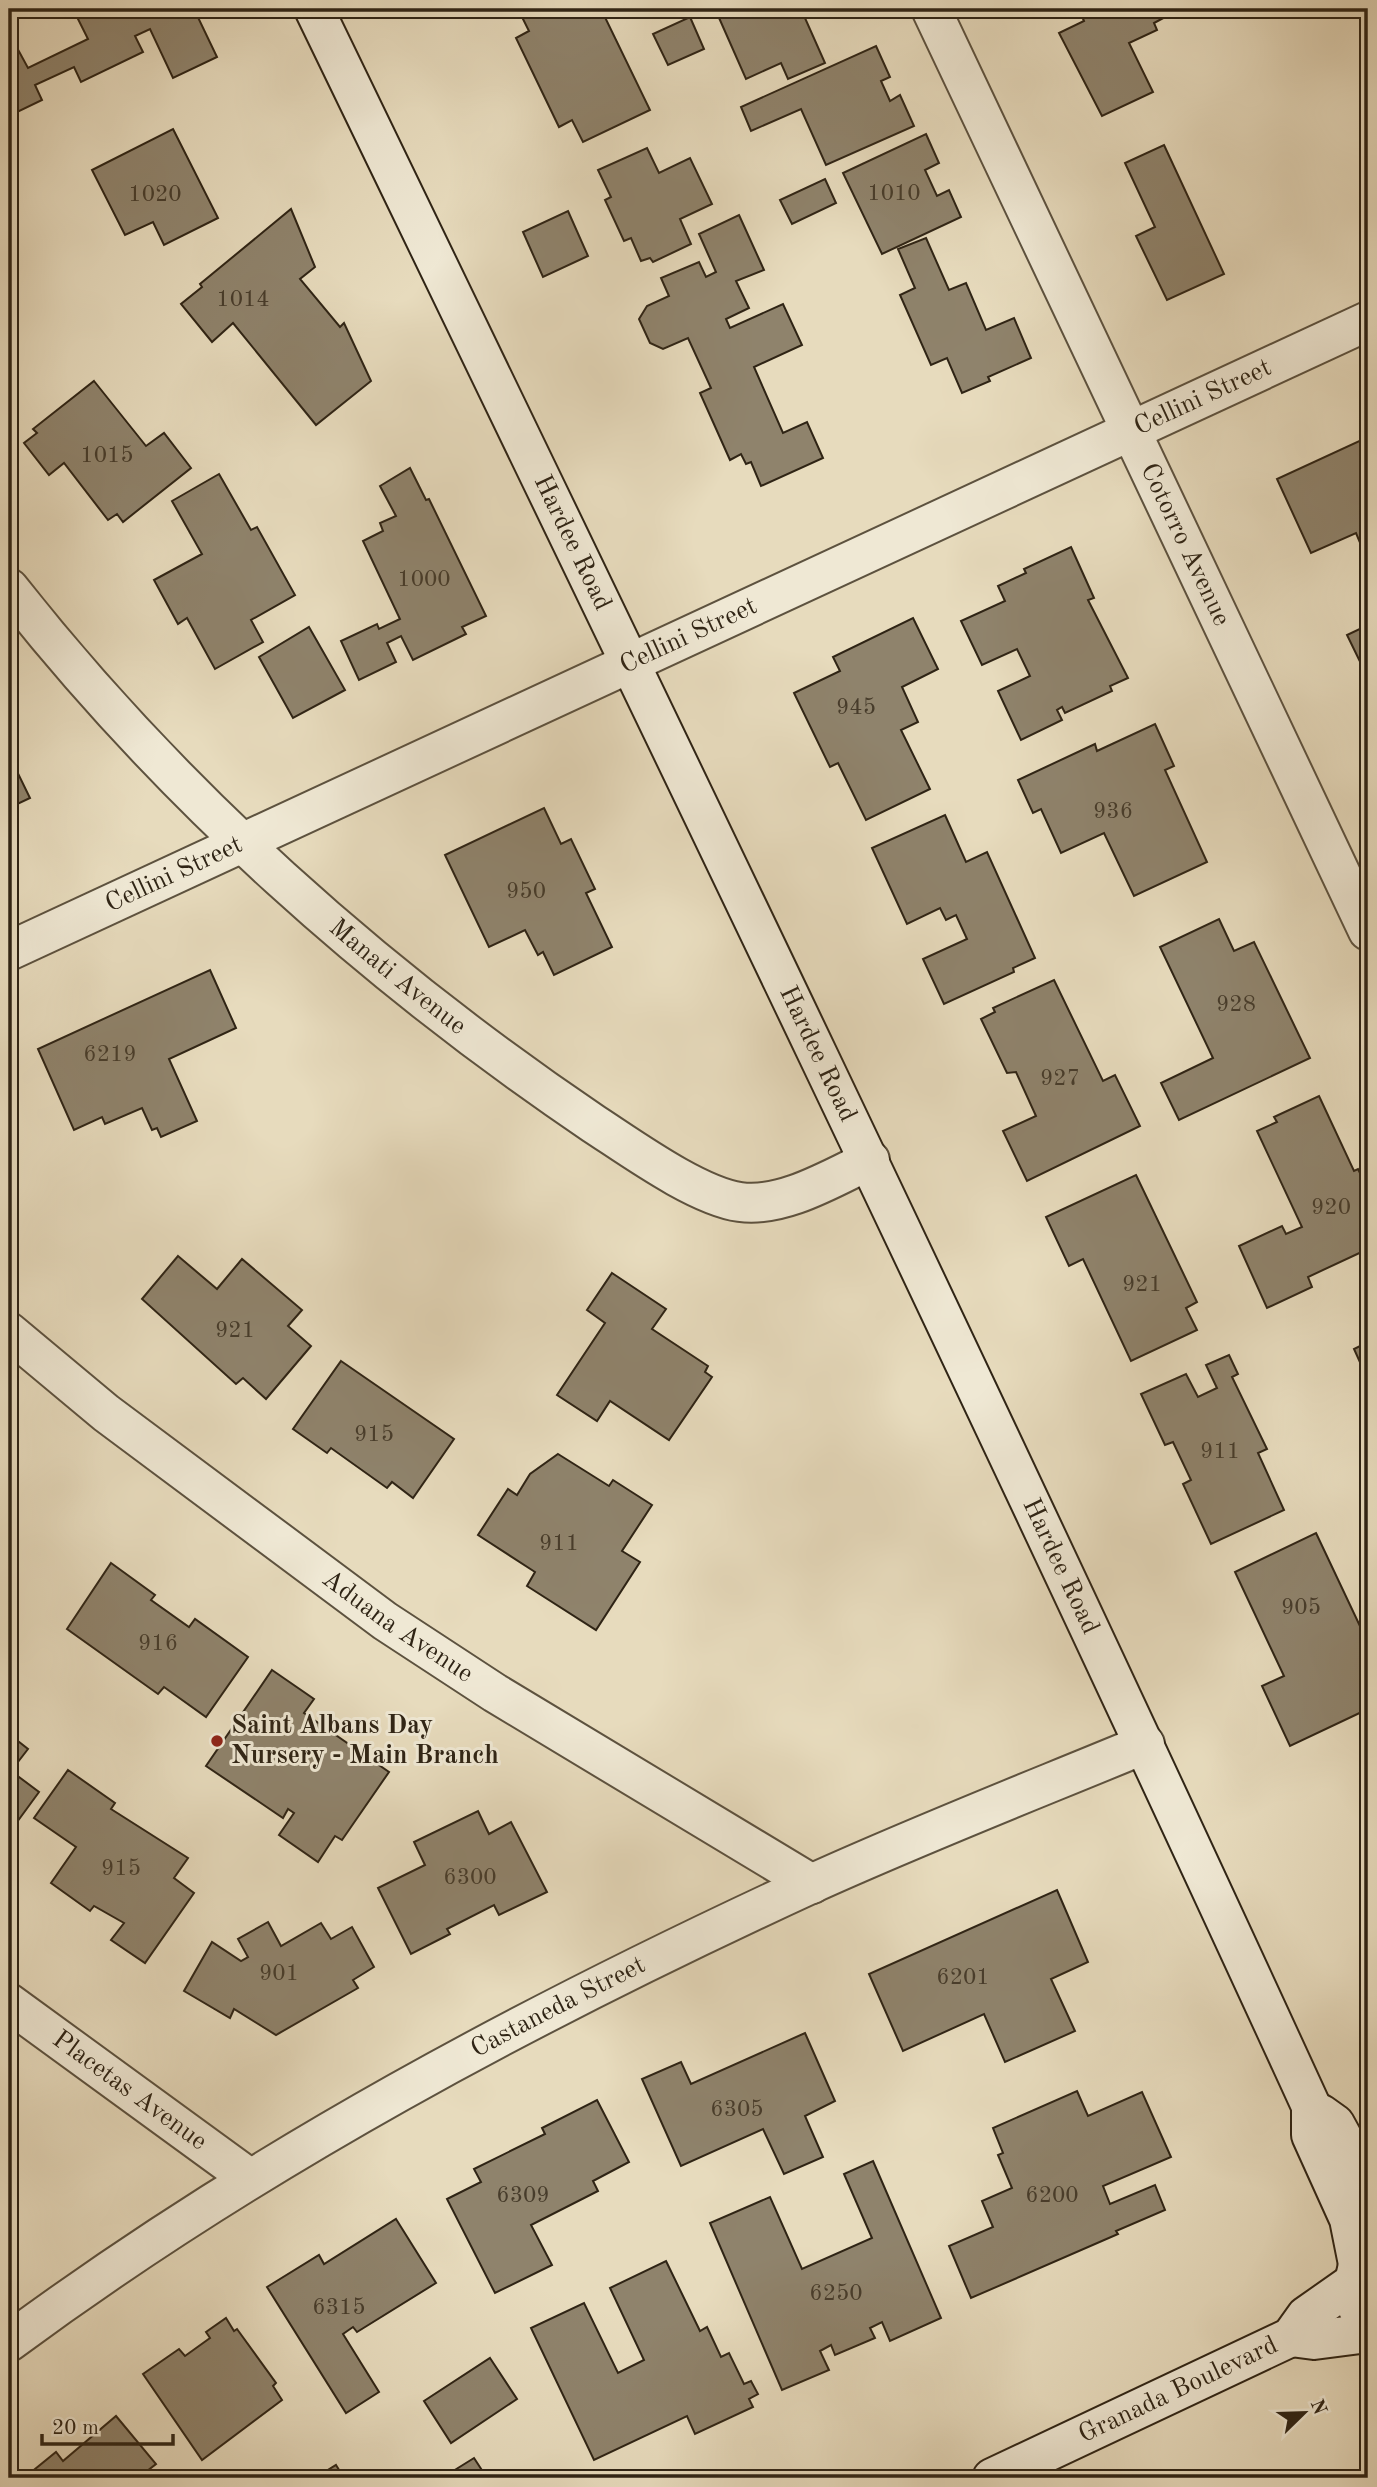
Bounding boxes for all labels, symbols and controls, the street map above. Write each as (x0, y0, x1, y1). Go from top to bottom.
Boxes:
house number: 1010 (867, 182, 921, 205)
house number: 1020 (128, 183, 182, 206)
house number: 1014 (216, 288, 270, 311)
street label: Cellini Street (1130, 355, 1275, 440)
house number: 1015 (80, 444, 134, 467)
street label: Cotorro Avenue (1135, 460, 1235, 630)
street label: Hardee Road (529, 471, 616, 615)
house number: 1000 (397, 568, 451, 591)
street label: Cellini Street (616, 593, 761, 679)
house number: 945 (836, 696, 876, 719)
house number: 936 (1093, 800, 1133, 823)
street label: Cellini Street (102, 832, 247, 917)
house number: 950 (506, 880, 546, 903)
street label: Manati Avenue (324, 914, 471, 1040)
street label: Hardee Road (774, 982, 861, 1126)
house number: 928 (1216, 993, 1256, 1016)
house number: 6219 (83, 1043, 137, 1066)
house number: 927 (1040, 1067, 1080, 1090)
house number: 920 (1311, 1196, 1351, 1219)
house number: 921 (1122, 1273, 1162, 1296)
house number: 921 (215, 1319, 255, 1342)
house number: 915 (354, 1423, 394, 1446)
house number: 911 (1200, 1440, 1240, 1463)
street label: Hardee Road (1017, 1494, 1103, 1638)
house number: 911 (539, 1532, 579, 1555)
street label: Aduana Avenue (317, 1566, 478, 1688)
house number: 905 (1281, 1596, 1321, 1619)
house number: 916 (138, 1632, 178, 1655)
place label: Saint Albans Day Nursery - Main Branch (231, 1713, 499, 1769)
marker: Saint Albans Day Nursery - Main Branch (209, 1733, 225, 1749)
house number: 915 (101, 1857, 141, 1880)
house number: 6300 (443, 1866, 497, 1889)
street label: Castaneda Street (467, 1952, 650, 2063)
house number: 901 (259, 1962, 299, 1985)
house number: 6201 (936, 1966, 990, 1989)
street label: Placetas Avenue (47, 2026, 211, 2156)
house number: 6305 (710, 2098, 764, 2121)
house number: 6309 (496, 2184, 550, 2207)
house number: 6200 (1025, 2184, 1079, 2207)
house number: 6250 (809, 2282, 863, 2305)
house number: 6315 (312, 2296, 366, 2319)
street label: Granada Boulevard (1075, 2332, 1282, 2448)
north arrow (1268, 2378, 1338, 2448)
text: N (1306, 2397, 1329, 2418)
scale bar (42, 2403, 173, 2447)
text: 20 m (52, 2418, 99, 2439)

